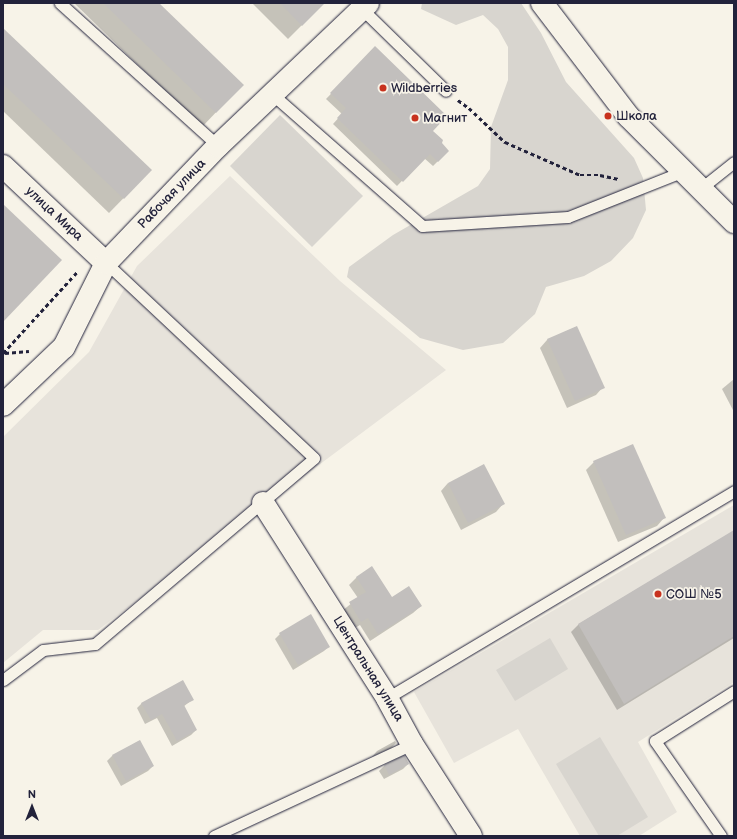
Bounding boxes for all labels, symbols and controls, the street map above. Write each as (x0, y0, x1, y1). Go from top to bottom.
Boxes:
place label: Wildberries (391, 80, 457, 96)
marker: Wildberries (378, 83, 388, 93)
place label: Школа (616, 108, 657, 124)
place label: Магнит (423, 110, 467, 126)
marker: Школа (603, 111, 613, 121)
marker: Магнит (410, 113, 420, 123)
street label: Рабочая улица (135, 156, 209, 232)
street label: улица Мира (22, 184, 86, 244)
place label: СОШ №5 (666, 586, 722, 602)
marker: СОШ №5 (653, 589, 663, 599)
street label: Центральная улица (329, 613, 407, 725)
north arrow (12, 787, 52, 827)
text: N (28, 788, 36, 801)

